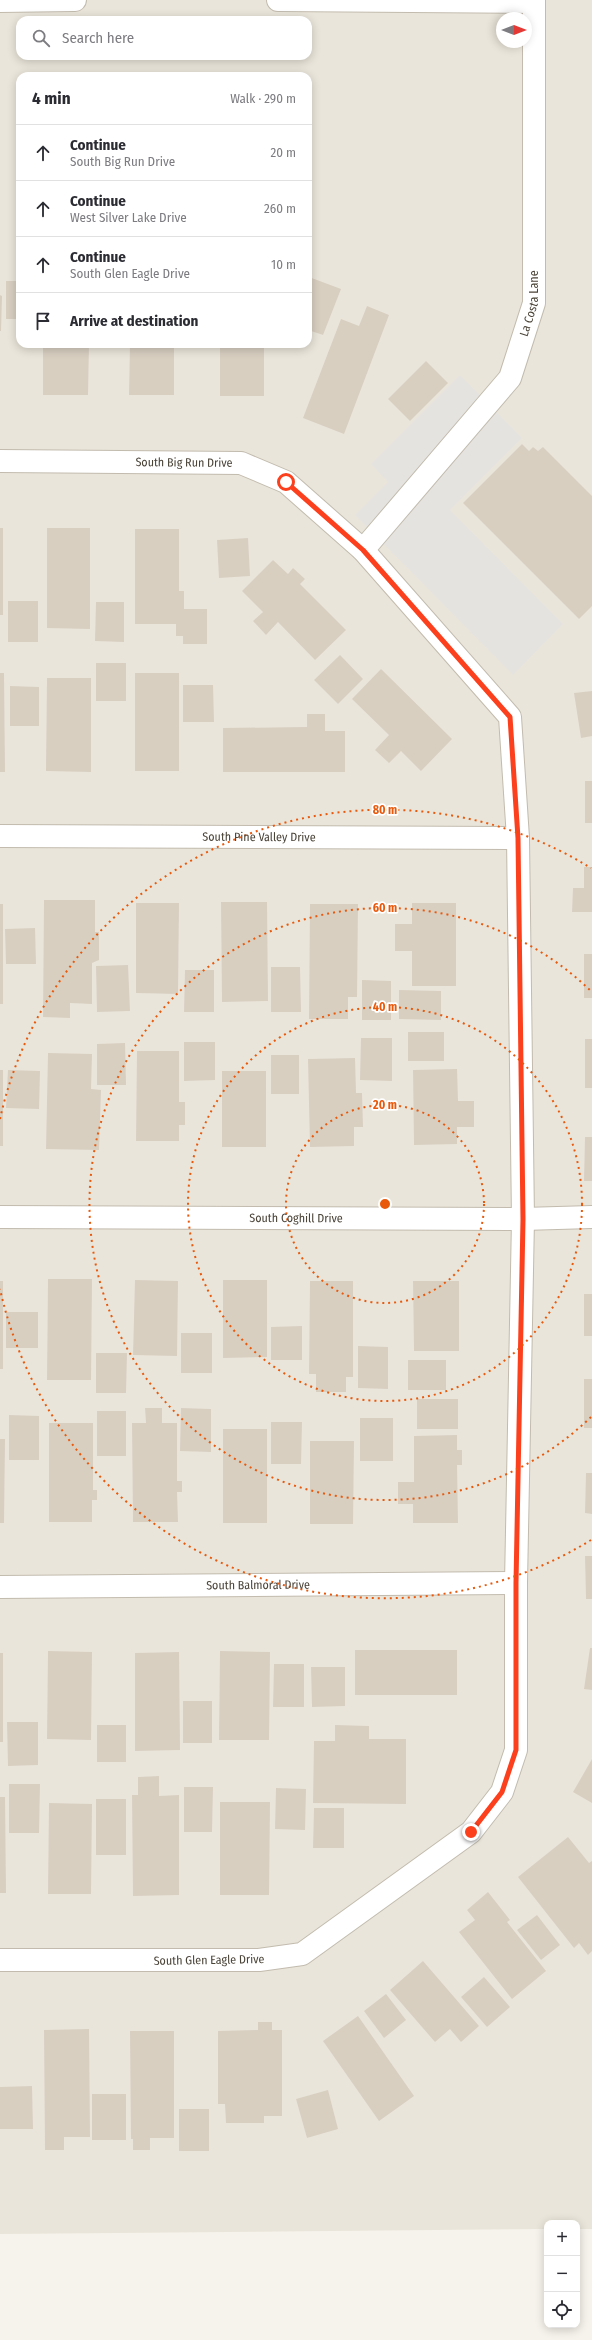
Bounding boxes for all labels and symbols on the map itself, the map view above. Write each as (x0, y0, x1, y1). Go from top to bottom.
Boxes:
north arrow (496, 12, 532, 48)
street label: La Costa Lane (517, 270, 541, 338)
street label: South Big Run Drive (135, 455, 233, 470)
route start (277, 473, 295, 491)
text: 80 m (373, 803, 397, 817)
street label: South Pine Valley Drive (202, 830, 316, 844)
text: 60 m (373, 901, 397, 915)
text: 40 m (373, 1000, 397, 1014)
text: 20 m (372, 1098, 397, 1112)
centre of rings (378, 1197, 392, 1211)
street label: South Coghill Drive (249, 1211, 343, 1225)
street label: South Balmoral Drive (206, 1578, 310, 1592)
route end (462, 1823, 480, 1841)
street label: South Glen Eagle Drive (153, 1952, 265, 1968)

